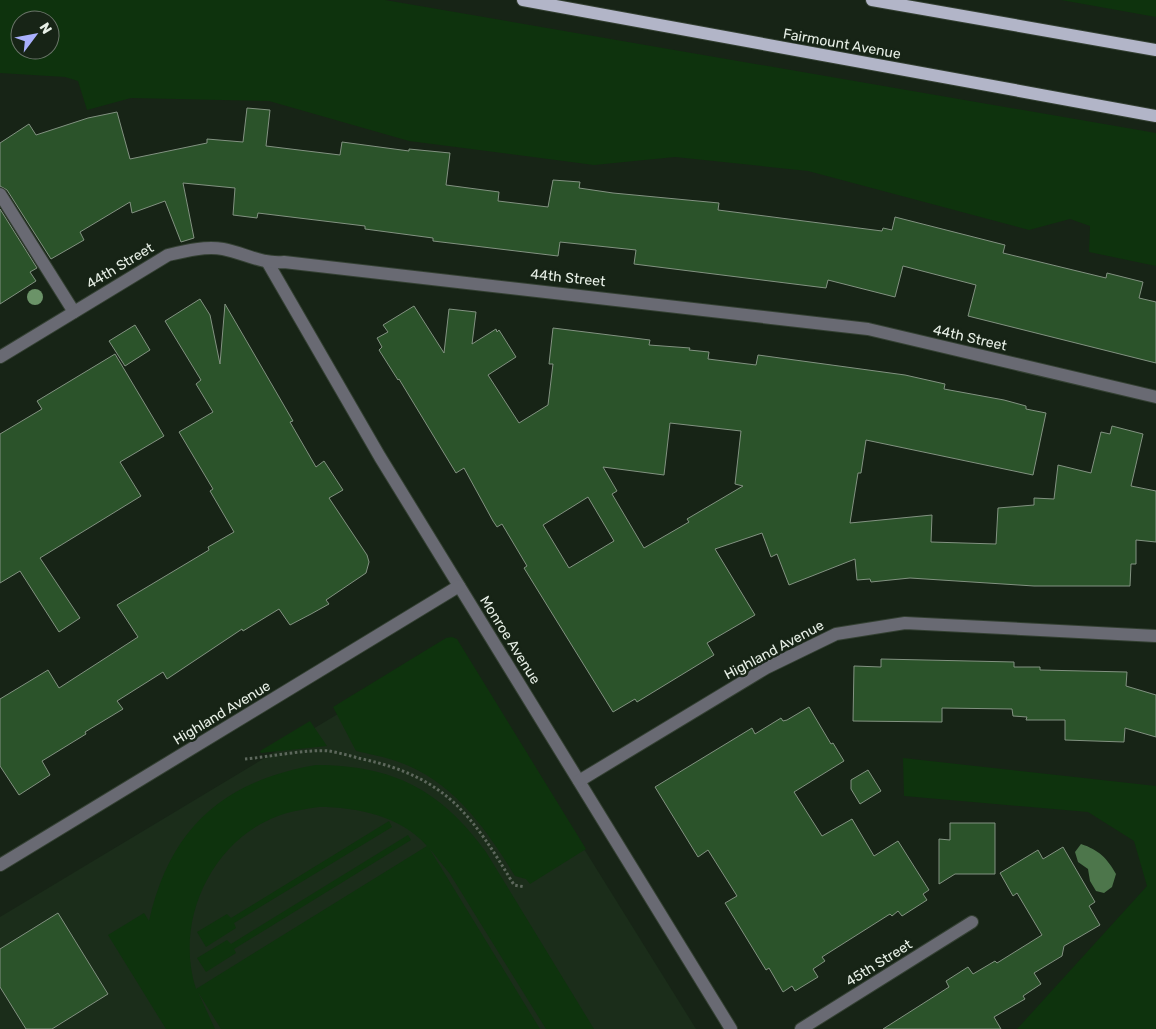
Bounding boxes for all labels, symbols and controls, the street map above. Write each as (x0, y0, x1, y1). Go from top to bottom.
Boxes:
north arrow (10, 10, 60, 60)
text: N (36, 20, 55, 37)
street label: Fairmount Avenue (782, 25, 902, 63)
street label: 44th Street (83, 239, 157, 293)
street label: 44th Street (530, 266, 607, 290)
street label: 44th Street (931, 321, 1009, 355)
street label: Monroe Avenue (476, 593, 544, 687)
street label: Highland Avenue (721, 617, 827, 683)
street label: Highland Avenue (170, 677, 274, 749)
street label: 45th Street (843, 936, 916, 990)

